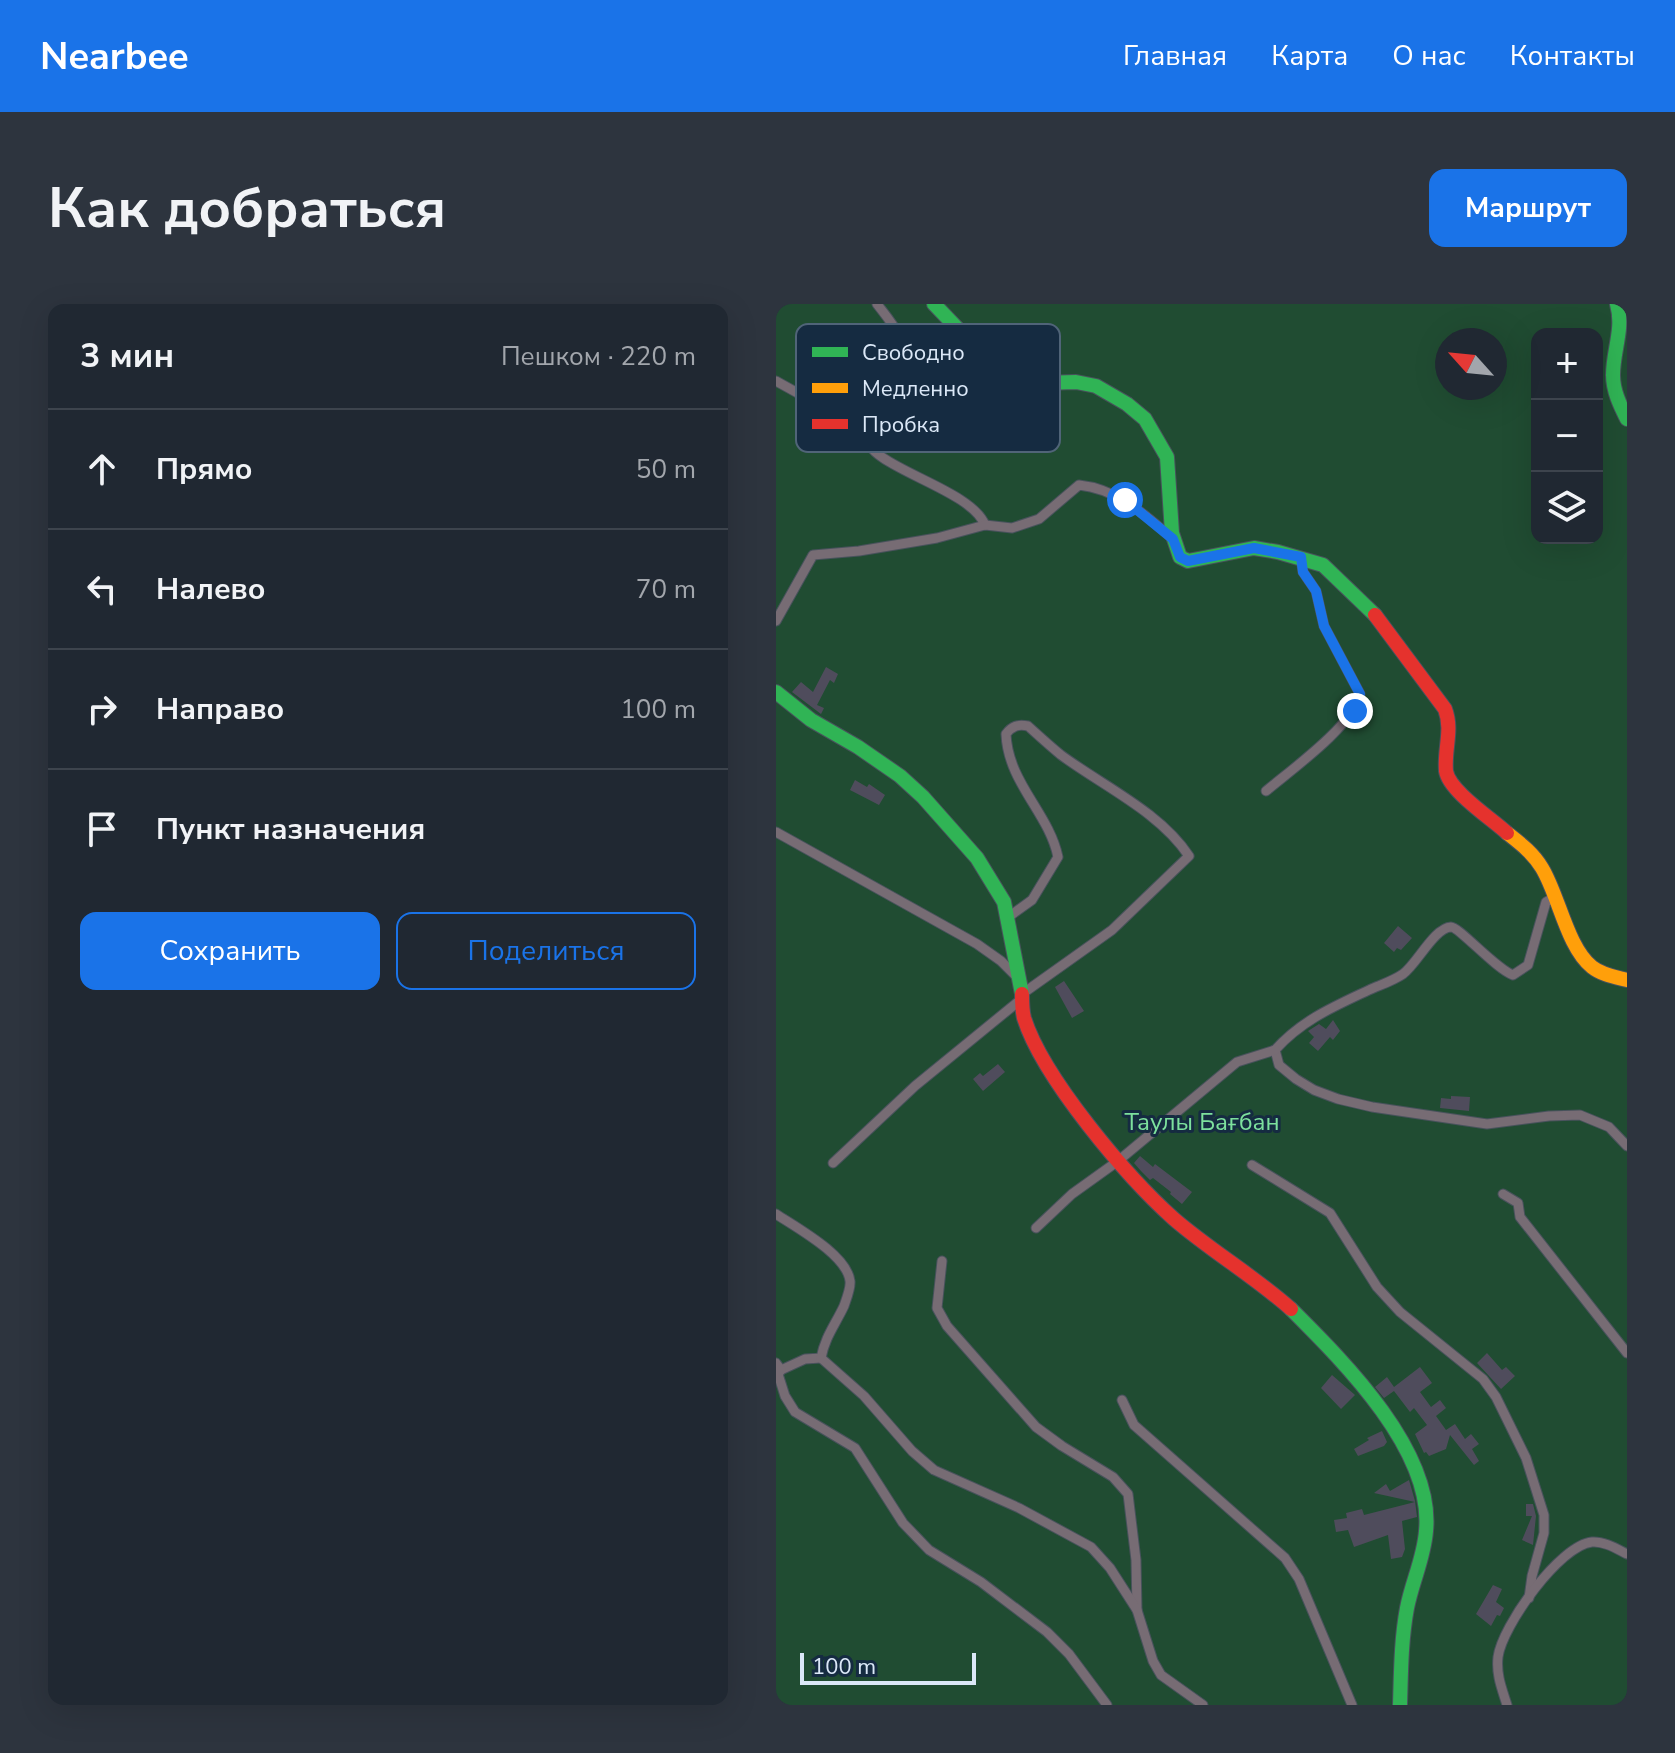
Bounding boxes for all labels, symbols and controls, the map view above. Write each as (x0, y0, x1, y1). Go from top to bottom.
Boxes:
text: Nearbee (40, 31, 189, 82)
text: Главная (1123, 37, 1227, 75)
text: Карта (1271, 37, 1348, 75)
text: О нас (1392, 37, 1466, 75)
text: Контакты (1510, 37, 1635, 75)
button: Маршрут (1429, 169, 1627, 247)
text: Как добраться (48, 170, 446, 247)
legend (796, 324, 1060, 452)
north arrow (1435, 328, 1507, 400)
map controls (1531, 328, 1603, 544)
button: + (1531, 328, 1603, 400)
text: 3 мин (80, 333, 174, 379)
text: Свободно (862, 338, 965, 368)
text: Пешком · 220 m (501, 339, 696, 374)
text: Медленно (862, 374, 969, 404)
button: − (1531, 400, 1603, 472)
text: Пробка (862, 410, 940, 440)
icon: ahead (80, 447, 124, 491)
text: Прямо (156, 449, 253, 490)
text: 50 m (636, 452, 696, 487)
button: layers (1531, 472, 1603, 544)
route start (1107, 482, 1143, 518)
icon: left (80, 567, 124, 611)
text: Налево (156, 569, 265, 610)
text: 70 m (636, 572, 696, 607)
icon: right (80, 687, 124, 731)
text: Направо (156, 689, 284, 730)
text: 100 m (620, 692, 696, 727)
route end (1337, 693, 1373, 729)
icon: arrive (80, 807, 124, 851)
text: Пункт назначения (156, 809, 425, 850)
button: Сохранить (80, 912, 380, 990)
button: Поделиться (396, 912, 696, 990)
park label: Таулы Бағбан (1124, 1106, 1280, 1138)
scale bar (800, 1649, 976, 1685)
text: 100 m (812, 1652, 876, 1682)

